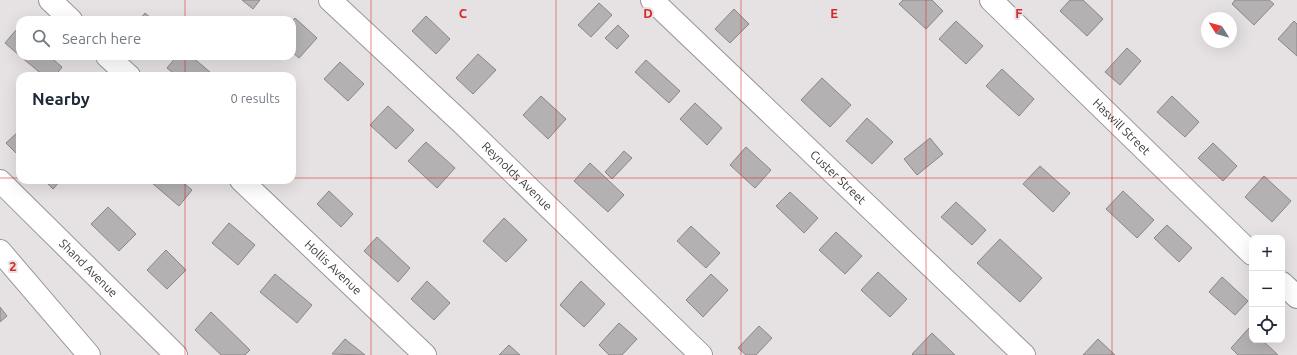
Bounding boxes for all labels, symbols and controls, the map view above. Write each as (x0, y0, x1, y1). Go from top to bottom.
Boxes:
text: C (459, 6, 468, 20)
text: D (643, 6, 653, 20)
text: E (830, 6, 838, 20)
text: F (1015, 6, 1023, 20)
north arrow (1201, 12, 1237, 48)
search box (16, 16, 296, 60)
icon: search (30, 27, 52, 49)
text: Search here (62, 30, 141, 47)
text: Nearby (32, 89, 90, 108)
text: 0 results (230, 91, 280, 105)
street label: Haswill Street (1091, 96, 1153, 157)
street label: Reynolds Avenue (480, 139, 555, 213)
street label: Custer Street (808, 148, 869, 207)
map controls (1249, 235, 1285, 343)
button: + (1249, 235, 1285, 271)
street label: Shand Avenue (57, 236, 120, 299)
street label: Hollis Avenue (302, 237, 364, 297)
text: 2 (9, 259, 17, 273)
button: − (1249, 271, 1285, 307)
button: locate (1249, 307, 1285, 343)

